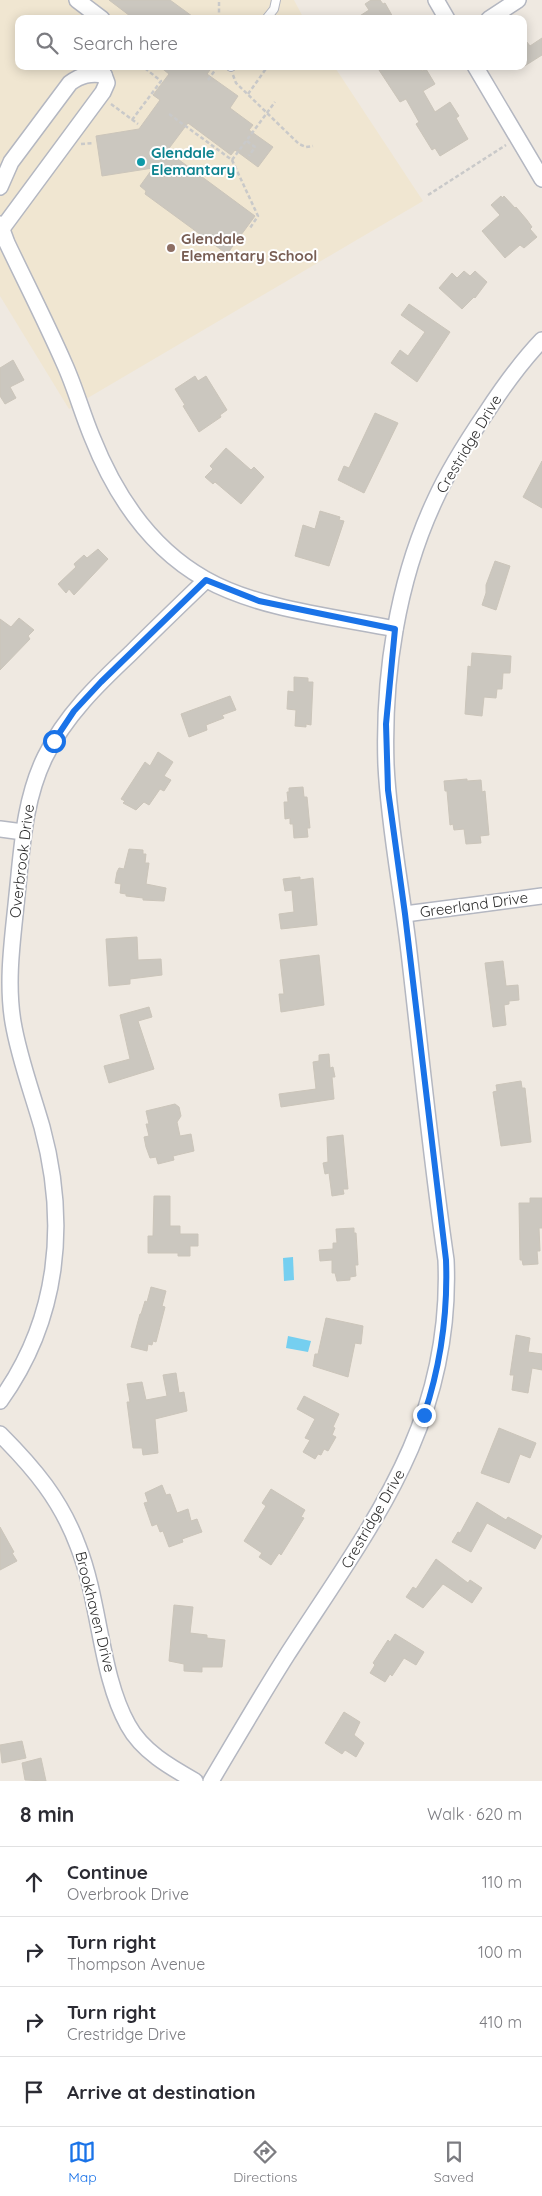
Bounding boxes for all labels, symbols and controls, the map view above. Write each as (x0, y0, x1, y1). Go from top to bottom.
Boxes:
search box (15, 15, 527, 70)
icon: search (33, 29, 61, 57)
text: Search here (73, 31, 178, 55)
place label: Glendale Elemantary (151, 143, 235, 179)
marker: Glendale Elemantary (135, 156, 147, 168)
place label: Glendale Elementary School (181, 229, 317, 265)
marker: Glendale Elementary School (165, 242, 177, 254)
street label: Crestridge Drive (432, 391, 505, 496)
route start (43, 730, 66, 753)
street label: Overbrook Drive (5, 803, 38, 919)
street label: Greerland Drive (419, 888, 529, 922)
route end (413, 1404, 436, 1427)
street label: Crestridge Drive (336, 1466, 409, 1572)
street label: Brookhaven Drive (71, 1549, 120, 1674)
text: 8 min (20, 1801, 74, 1827)
text: Walk · 620 m (427, 1804, 522, 1824)
text: Continue (67, 1860, 148, 1884)
icon: ahead (20, 1868, 48, 1896)
text: 110 m (482, 1872, 522, 1892)
text: Overbrook Drive (67, 1884, 189, 1904)
text: Turn right (67, 1930, 156, 1954)
icon: right (20, 1938, 48, 1966)
text: 100 m (478, 1942, 522, 1962)
text: Thompson Avenue (67, 1954, 205, 1974)
text: Turn right (67, 2000, 156, 2024)
icon: right (20, 2008, 48, 2036)
text: 410 m (479, 2012, 522, 2032)
text: Crestridge Drive (67, 2024, 186, 2044)
icon: arrive (20, 2078, 48, 2106)
text: Arrive at destination (67, 2080, 256, 2104)
tab: Map (68, 2138, 97, 2186)
tab: Directions (233, 2138, 297, 2186)
tab: Saved (434, 2138, 474, 2186)

